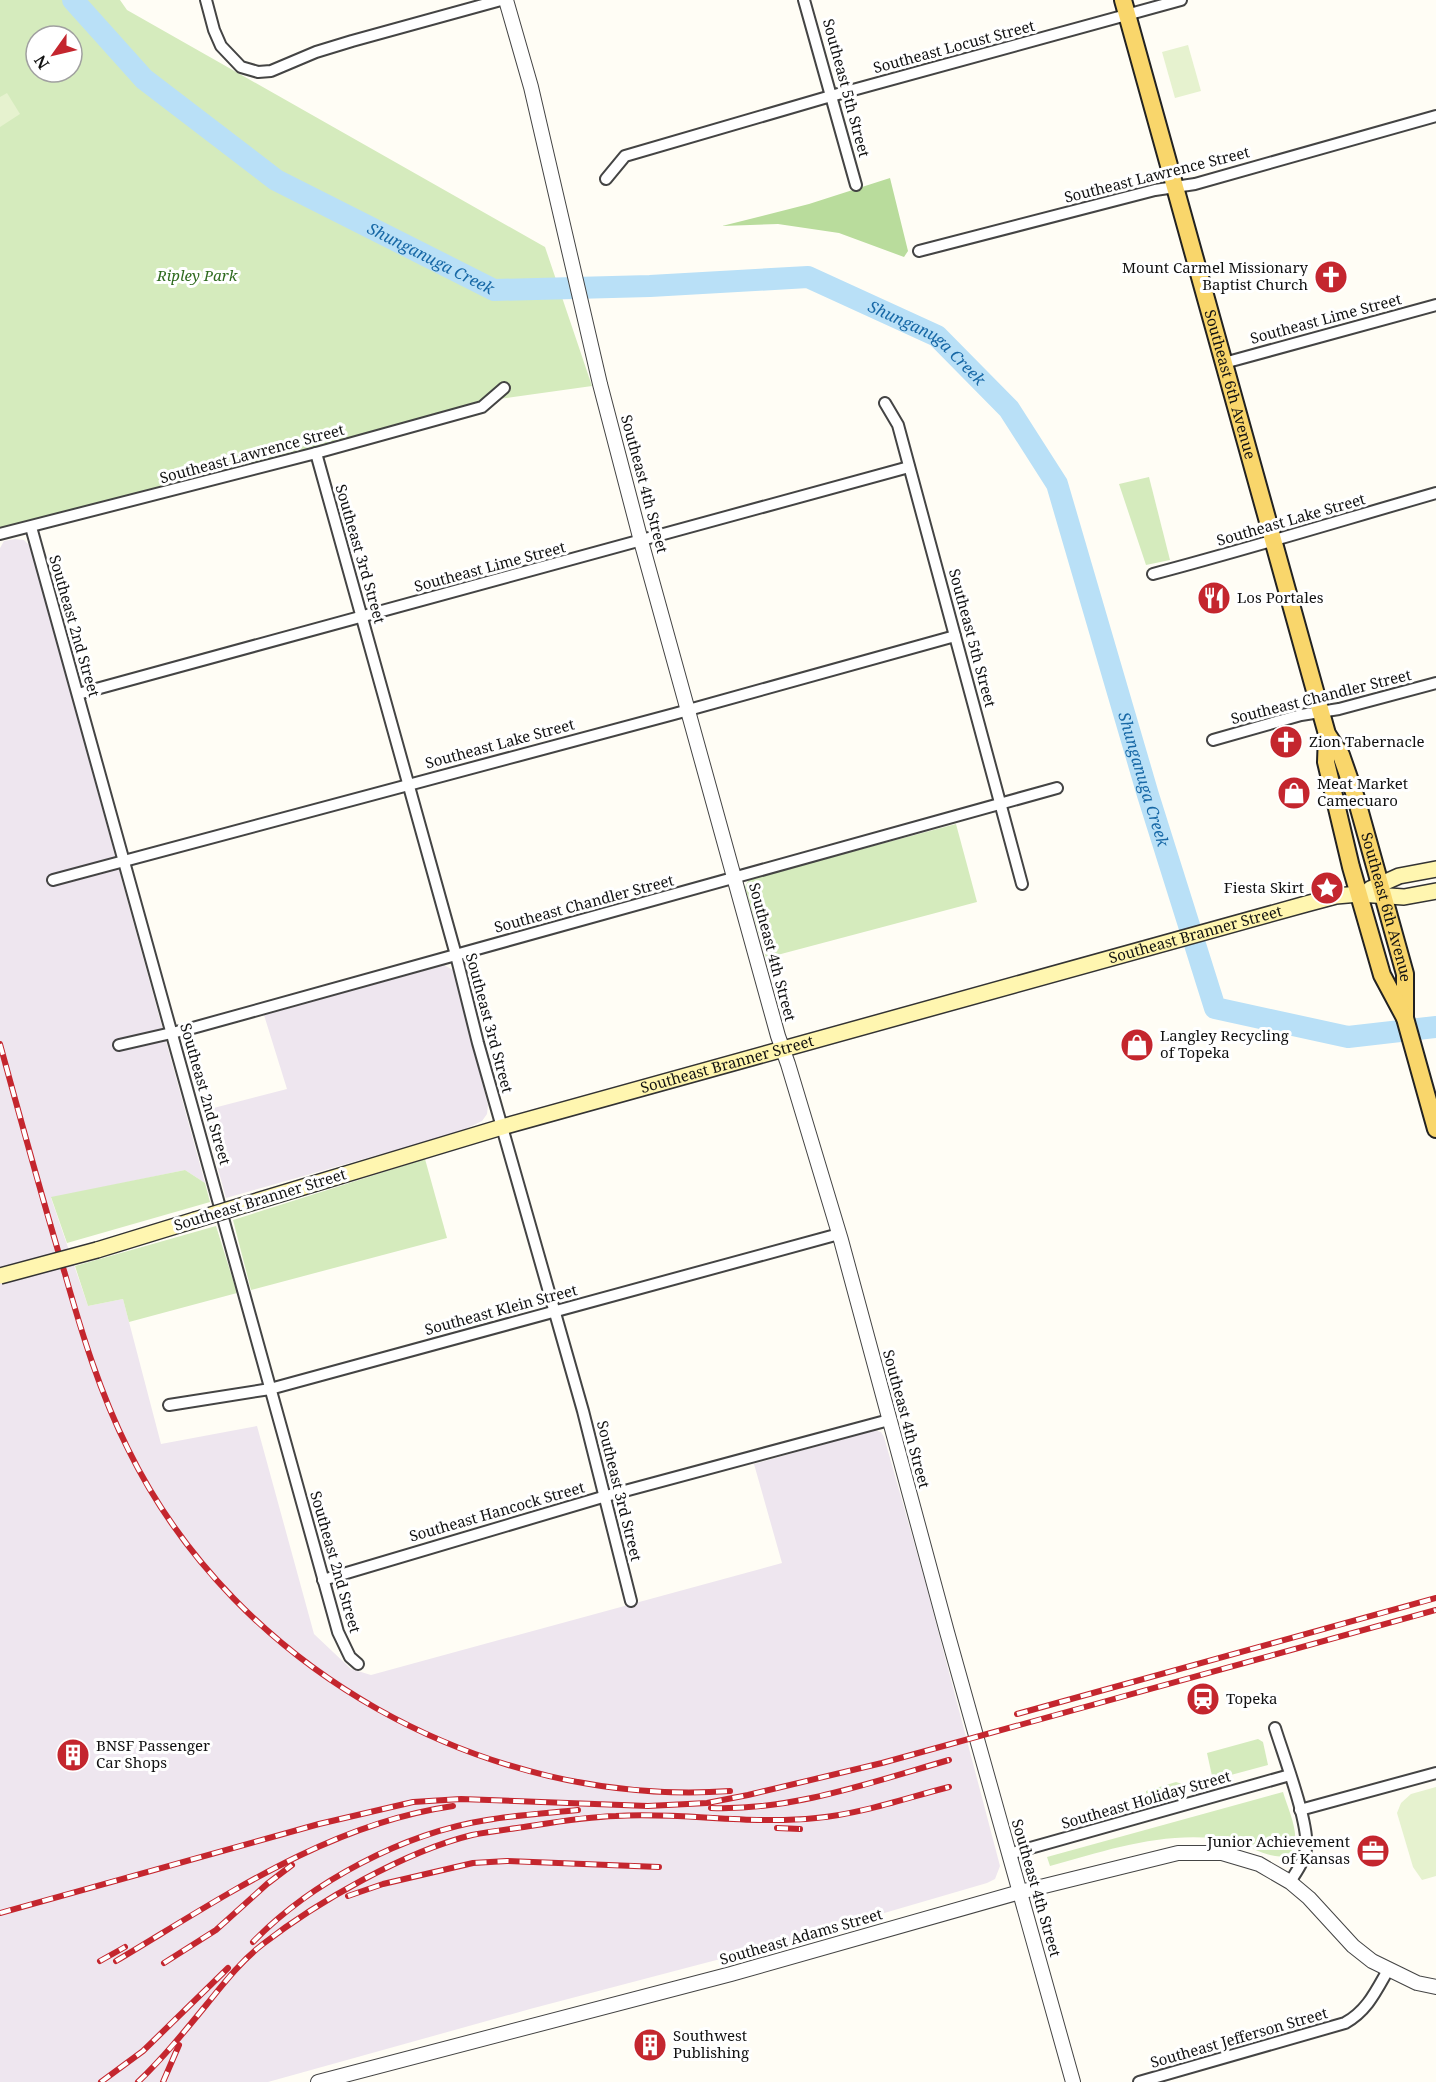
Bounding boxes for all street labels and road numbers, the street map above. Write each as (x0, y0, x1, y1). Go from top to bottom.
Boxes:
street label: Southeast Locust Street (871, 15, 1037, 77)
street label: Southeast 5th Street (819, 16, 875, 159)
street label: Southeast Lawrence Street (1062, 141, 1251, 207)
street label: Southeast Lime Street (1248, 288, 1404, 348)
street label: Southeast 6th Avenue (1201, 307, 1261, 461)
street label: Southeast 4th Street (617, 412, 673, 555)
street label: Southeast Lawrence Street (157, 419, 346, 487)
street label: Southeast 3rd Street (332, 482, 390, 626)
street label: Southeast Lake Street (1214, 488, 1367, 550)
street label: Southeast Lime Street (412, 536, 568, 596)
street label: Southeast 2nd Street (45, 553, 105, 699)
street label: Southeast 5th Street (945, 566, 1001, 709)
street label: Southeast Chandler Street (1229, 664, 1413, 728)
street label: Southeast Lake Street (423, 713, 577, 773)
street label: Southeast 6th Avenue (1357, 830, 1416, 982)
street label: Southeast Chandler Street (492, 869, 676, 937)
street label: Southeast 4th Street (745, 880, 801, 1023)
street label: Southeast Branner Street (1106, 900, 1284, 967)
street label: Southeast 3rd Street (462, 951, 518, 1095)
street label: Southeast 2nd Street (176, 1021, 236, 1167)
street label: Southeast Branner Street (638, 1030, 816, 1097)
street label: Southeast Branner Street (171, 1163, 348, 1235)
street label: Southeast Klein Street (422, 1279, 579, 1339)
street label: Southeast 4th Street (879, 1347, 935, 1490)
street label: Southeast 3rd Street (593, 1418, 647, 1563)
street label: Southeast Hancock Street (407, 1476, 587, 1546)
street label: Southeast 2nd Street (306, 1489, 366, 1635)
street label: Southeast Holiday Street (1059, 1765, 1233, 1833)
street label: Southeast 4th Street (1008, 1816, 1066, 1959)
street label: Southeast Adams Street (717, 1903, 884, 1969)
street label: Southeast Jefferson Street (1148, 2002, 1330, 2072)

